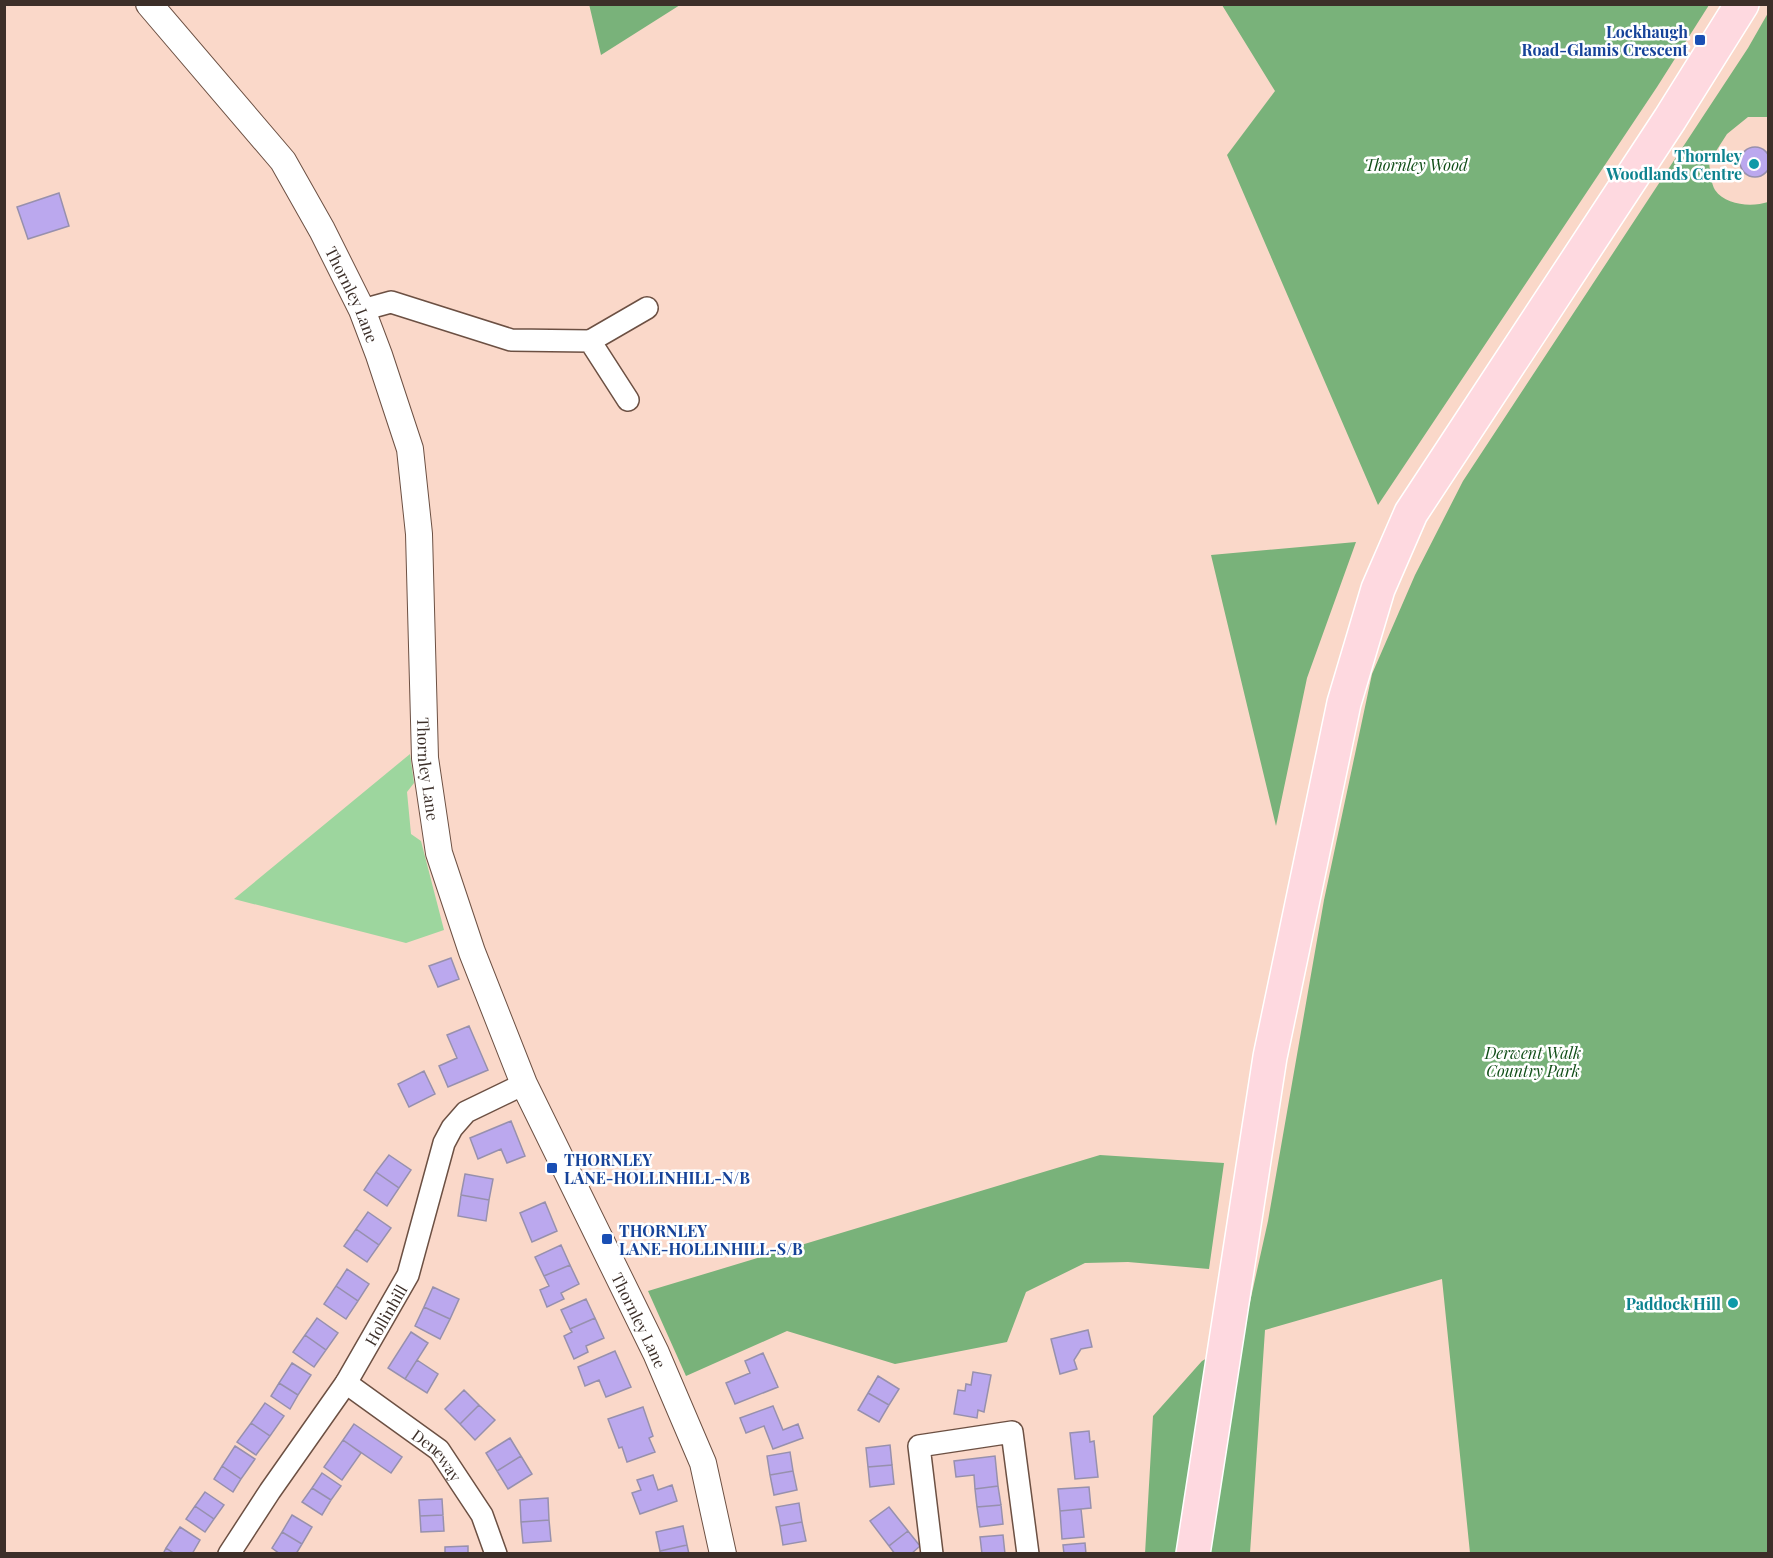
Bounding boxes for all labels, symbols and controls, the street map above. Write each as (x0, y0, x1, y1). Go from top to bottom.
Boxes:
place label: Lockhaugh Road-Glamis Crescent (1521, 21, 1688, 60)
marker: Lockhaugh Road-Glamis Crescent (1693, 33, 1707, 47)
place label: Thornley Woodlands Centre (1605, 145, 1743, 184)
park label: Thornley Wood (1364, 154, 1469, 175)
marker: Thornley Woodlands Centre (1747, 157, 1761, 171)
street label: Thornley Lane (321, 243, 384, 345)
street label: Thornley Lane (413, 717, 445, 822)
park label: Derwent Walk Country Park (1484, 1042, 1581, 1081)
place label: THORNLEY LANE-HOLLINHILL-N/B (564, 1149, 750, 1188)
marker: THORNLEY LANE-HOLLINHILL-N/B (545, 1161, 559, 1175)
place label: THORNLEY LANE-HOLLINHILL-S/B (619, 1220, 803, 1259)
marker: THORNLEY LANE-HOLLINHILL-S/B (600, 1232, 614, 1246)
street label: Thornley Lane (608, 1269, 672, 1371)
street label: Hollinhill (359, 1280, 411, 1349)
place label: Paddock Hill (1626, 1293, 1721, 1314)
marker: Paddock Hill (1726, 1296, 1740, 1310)
street label: Deneway (408, 1424, 467, 1485)

